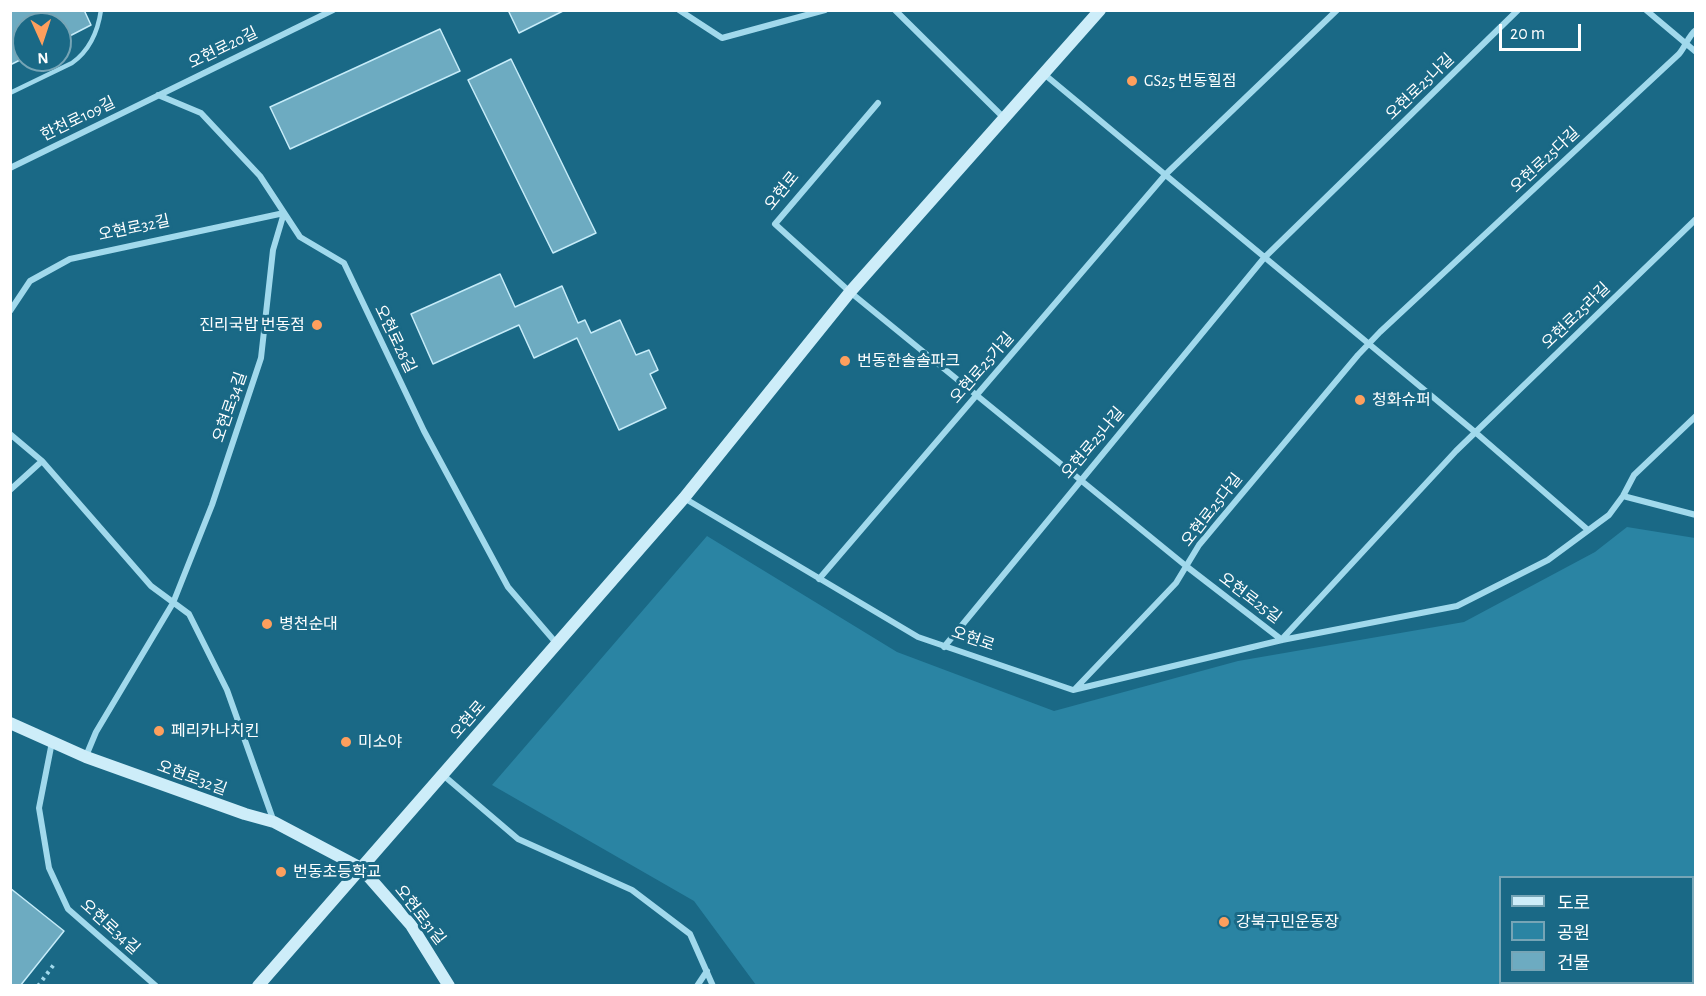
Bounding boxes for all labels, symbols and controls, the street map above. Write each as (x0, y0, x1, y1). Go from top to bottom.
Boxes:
north arrow (12, 12, 72, 72)
scale bar (1502, 12, 1584, 50)
street label: 오현로20길 (185, 23, 261, 73)
text: 20 m (1510, 25, 1545, 43)
text: N (37, 50, 49, 66)
street label: 오현로25나길 (1382, 50, 1458, 124)
place label: GS25 번동힐점 (1144, 71, 1237, 91)
marker: GS25 번동힐점 (1125, 74, 1139, 88)
street label: 한천로109길 (38, 93, 118, 145)
street label: 오현로25다길 (1506, 123, 1584, 197)
street label: 오현로 (761, 168, 803, 214)
street label: 오현로32길 (96, 211, 172, 245)
street label: 오현로25라길 (1538, 279, 1614, 353)
street label: 오현로28길 (370, 302, 420, 376)
place label: 진리국밥 번동점 (199, 315, 305, 335)
marker: 진리국밥 번동점 (310, 318, 324, 332)
street label: 오현로25가길 (946, 329, 1018, 407)
place label: 번동한솔솔파크 (857, 351, 960, 371)
marker: 번동한솔솔파크 (838, 354, 852, 368)
street label: 오현로34길 (209, 369, 251, 445)
place label: 청화슈퍼 (1372, 390, 1431, 410)
marker: 청화슈퍼 (1353, 393, 1367, 407)
street label: 오현로25나길 (1058, 403, 1128, 483)
street label: 오현로25다길 (1177, 470, 1247, 550)
street label: 오현로25길 (1215, 568, 1285, 628)
place label: 병천순대 (279, 614, 338, 634)
marker: 병천순대 (260, 617, 274, 631)
street label: 오현로 (949, 623, 997, 655)
street label: 오현로 (446, 697, 490, 743)
place label: 페리카나치킨 (171, 721, 259, 741)
marker: 페리카나치킨 (152, 724, 166, 738)
place label: 미소야 (358, 732, 402, 752)
marker: 미소야 (339, 735, 353, 749)
street label: 오현로32길 (155, 757, 229, 799)
place label: 번동초등학교 (293, 862, 381, 882)
marker: 번동초등학교 (274, 865, 288, 879)
legend (1499, 876, 1694, 984)
street label: 오현로31길 (391, 881, 449, 949)
street label: 오현로34길 (76, 895, 144, 959)
text: 도로 (1557, 895, 1590, 913)
place label: 강북구민운동장 (1236, 912, 1339, 932)
marker: 강북구민운동장 (1217, 915, 1231, 929)
text: 공원 (1557, 925, 1590, 943)
text: 건물 (1557, 955, 1590, 973)

